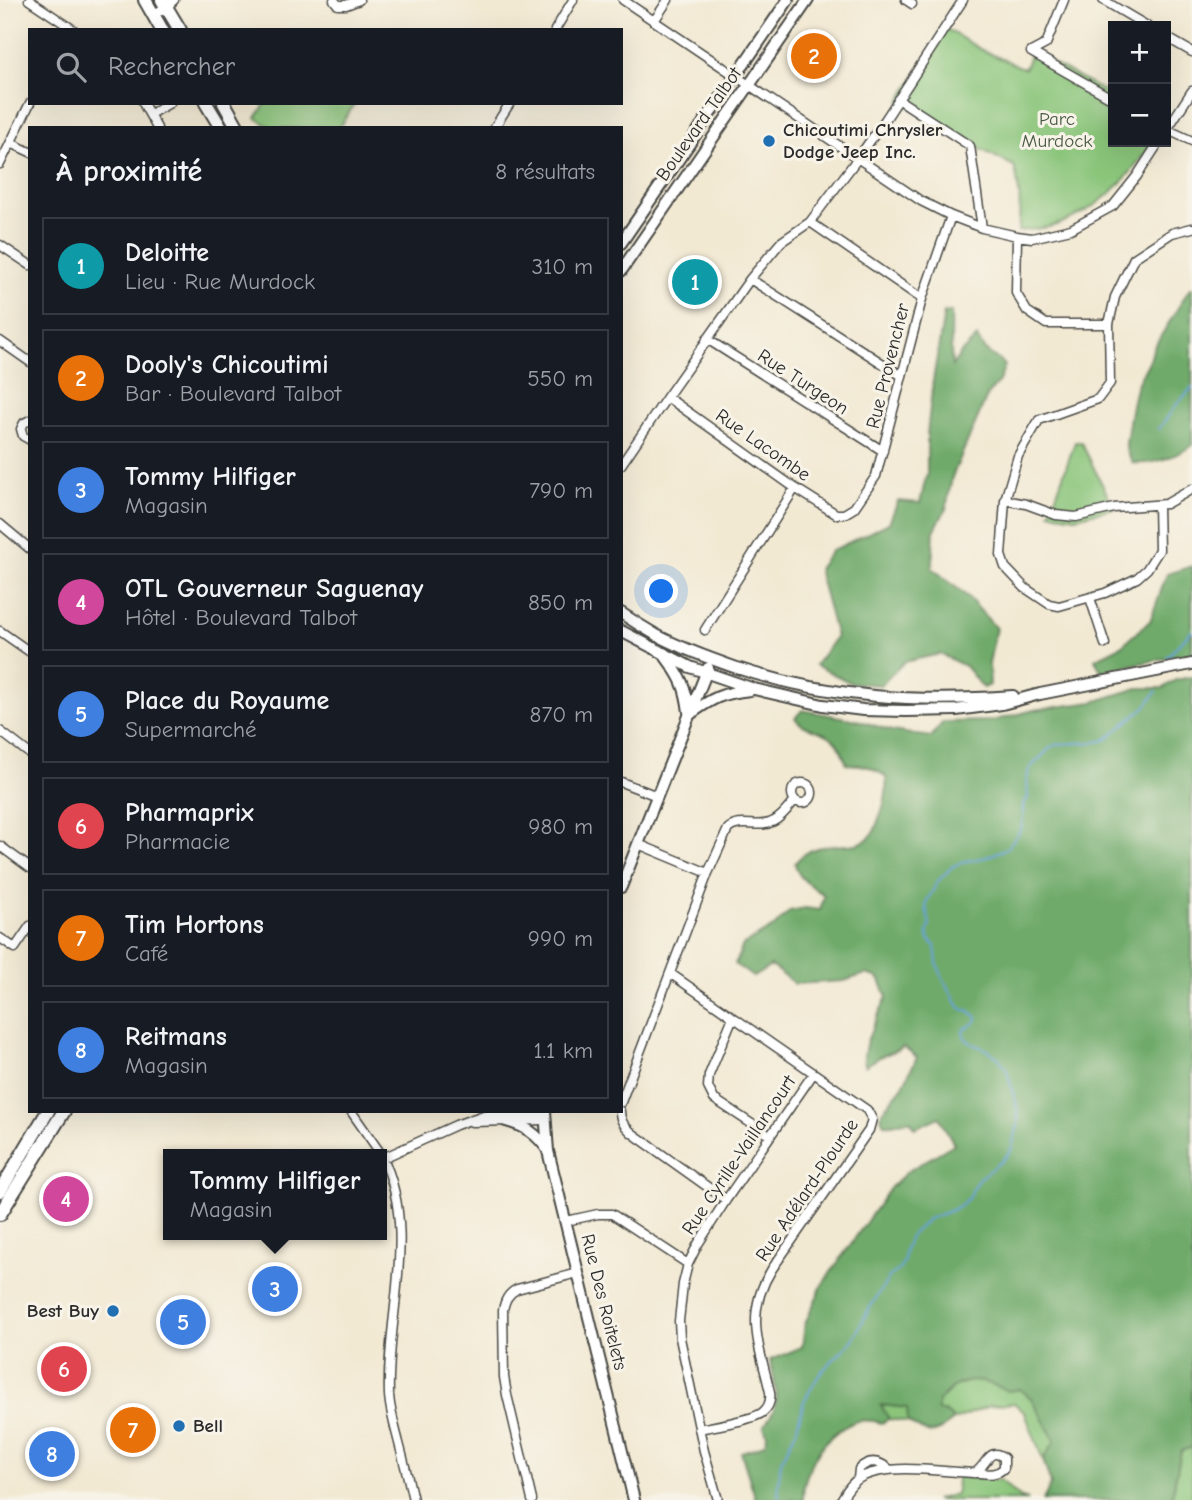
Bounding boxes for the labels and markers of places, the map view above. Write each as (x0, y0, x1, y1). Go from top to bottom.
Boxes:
pin: 2 (791, 30, 837, 82)
place label: Chicoutimi Chrysler Dodge Jeep Inc. (783, 119, 943, 163)
marker: Chicoutimi Chrysler Dodge Jeep Inc. (761, 133, 777, 149)
pin: 1 (672, 256, 718, 308)
pin: 4 (43, 1173, 89, 1225)
pin: 3 (252, 1263, 298, 1315)
pin: 5 (160, 1296, 206, 1348)
place label: Best Buy (27, 1300, 99, 1322)
marker: Best Buy (105, 1303, 121, 1319)
pin: 6 (41, 1343, 87, 1395)
pin: 7 (110, 1404, 156, 1456)
place label: Bell (193, 1415, 223, 1437)
marker: Bell (171, 1418, 187, 1434)
pin: 8 (29, 1428, 75, 1480)

